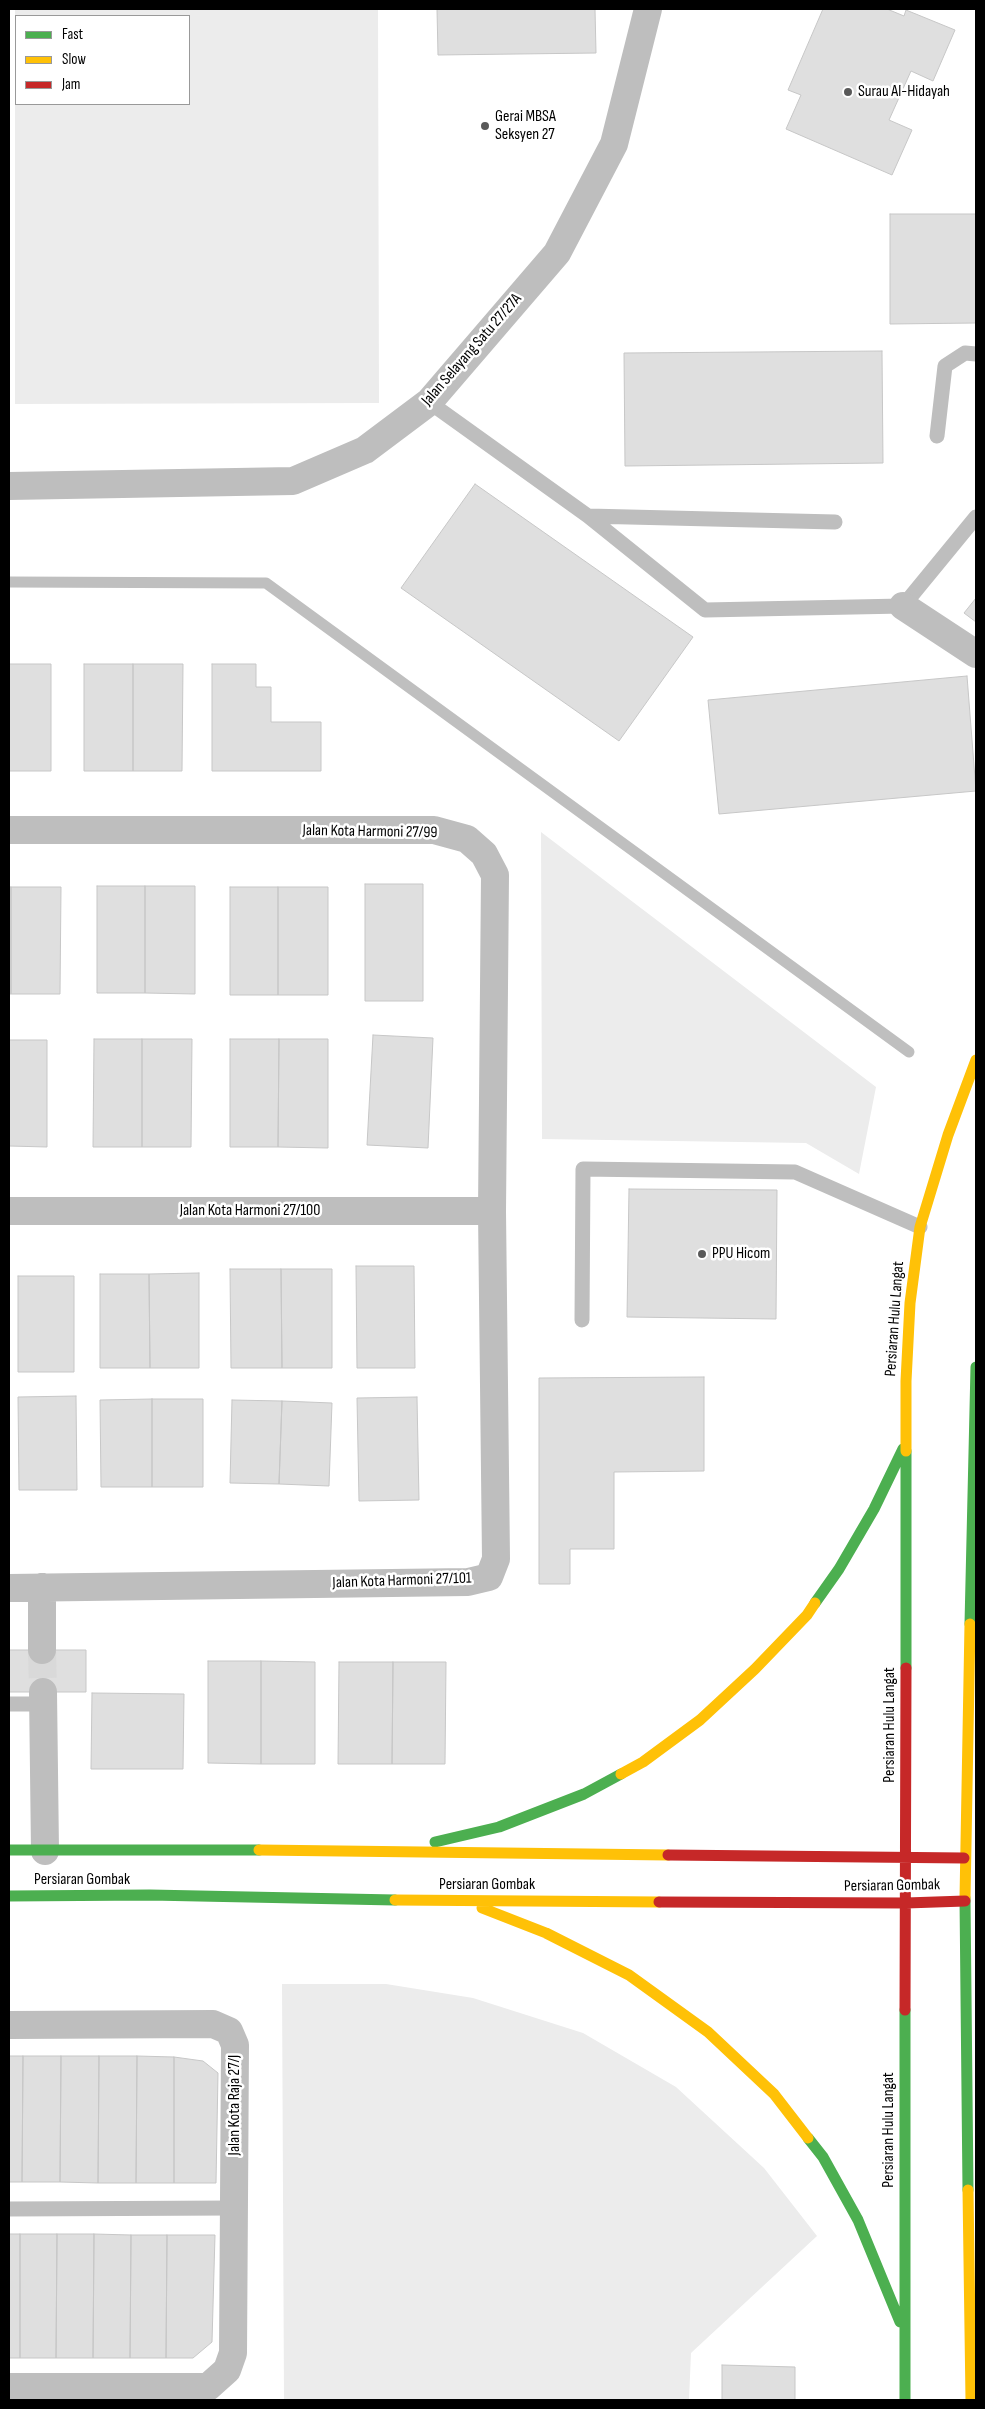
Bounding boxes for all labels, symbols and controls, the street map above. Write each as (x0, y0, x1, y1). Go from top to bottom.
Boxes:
legend (15, 15, 190, 105)
text: Fast (62, 25, 83, 44)
text: Slow (62, 50, 86, 69)
text: Jam (62, 75, 80, 94)
place label: Surau Al-Hidayah (858, 82, 950, 102)
marker: Surau Al-Hidayah (842, 86, 854, 98)
place label: Gerai MBSA Seksyen 27 (495, 107, 556, 145)
marker: Gerai MBSA Seksyen 27 (479, 120, 491, 132)
street label: Jalan Selayang Satu 27/27A (418, 290, 526, 410)
street label: Jalan Kota Harmoni 27/99 (302, 821, 438, 843)
street label: Jalan Kota Harmoni 27/100 (180, 1201, 320, 1221)
place label: PPU Hicom (712, 1244, 770, 1264)
marker: PPU Hicom (696, 1248, 708, 1260)
street label: Persiaran Hulu Langat (881, 1261, 909, 1377)
street label: Jalan Kota Harmoni 27/101 (332, 1569, 472, 1593)
street label: Persiaran Hulu Langat (880, 1667, 900, 1783)
street label: Persiaran Gombak (34, 1870, 130, 1890)
street label: Persiaran Gombak (439, 1875, 535, 1895)
street label: Persiaran Gombak (844, 1876, 940, 1896)
street label: Jalan Kota Raja 27/J (225, 2055, 245, 2155)
street label: Persiaran Hulu Langat (879, 2072, 899, 2188)

